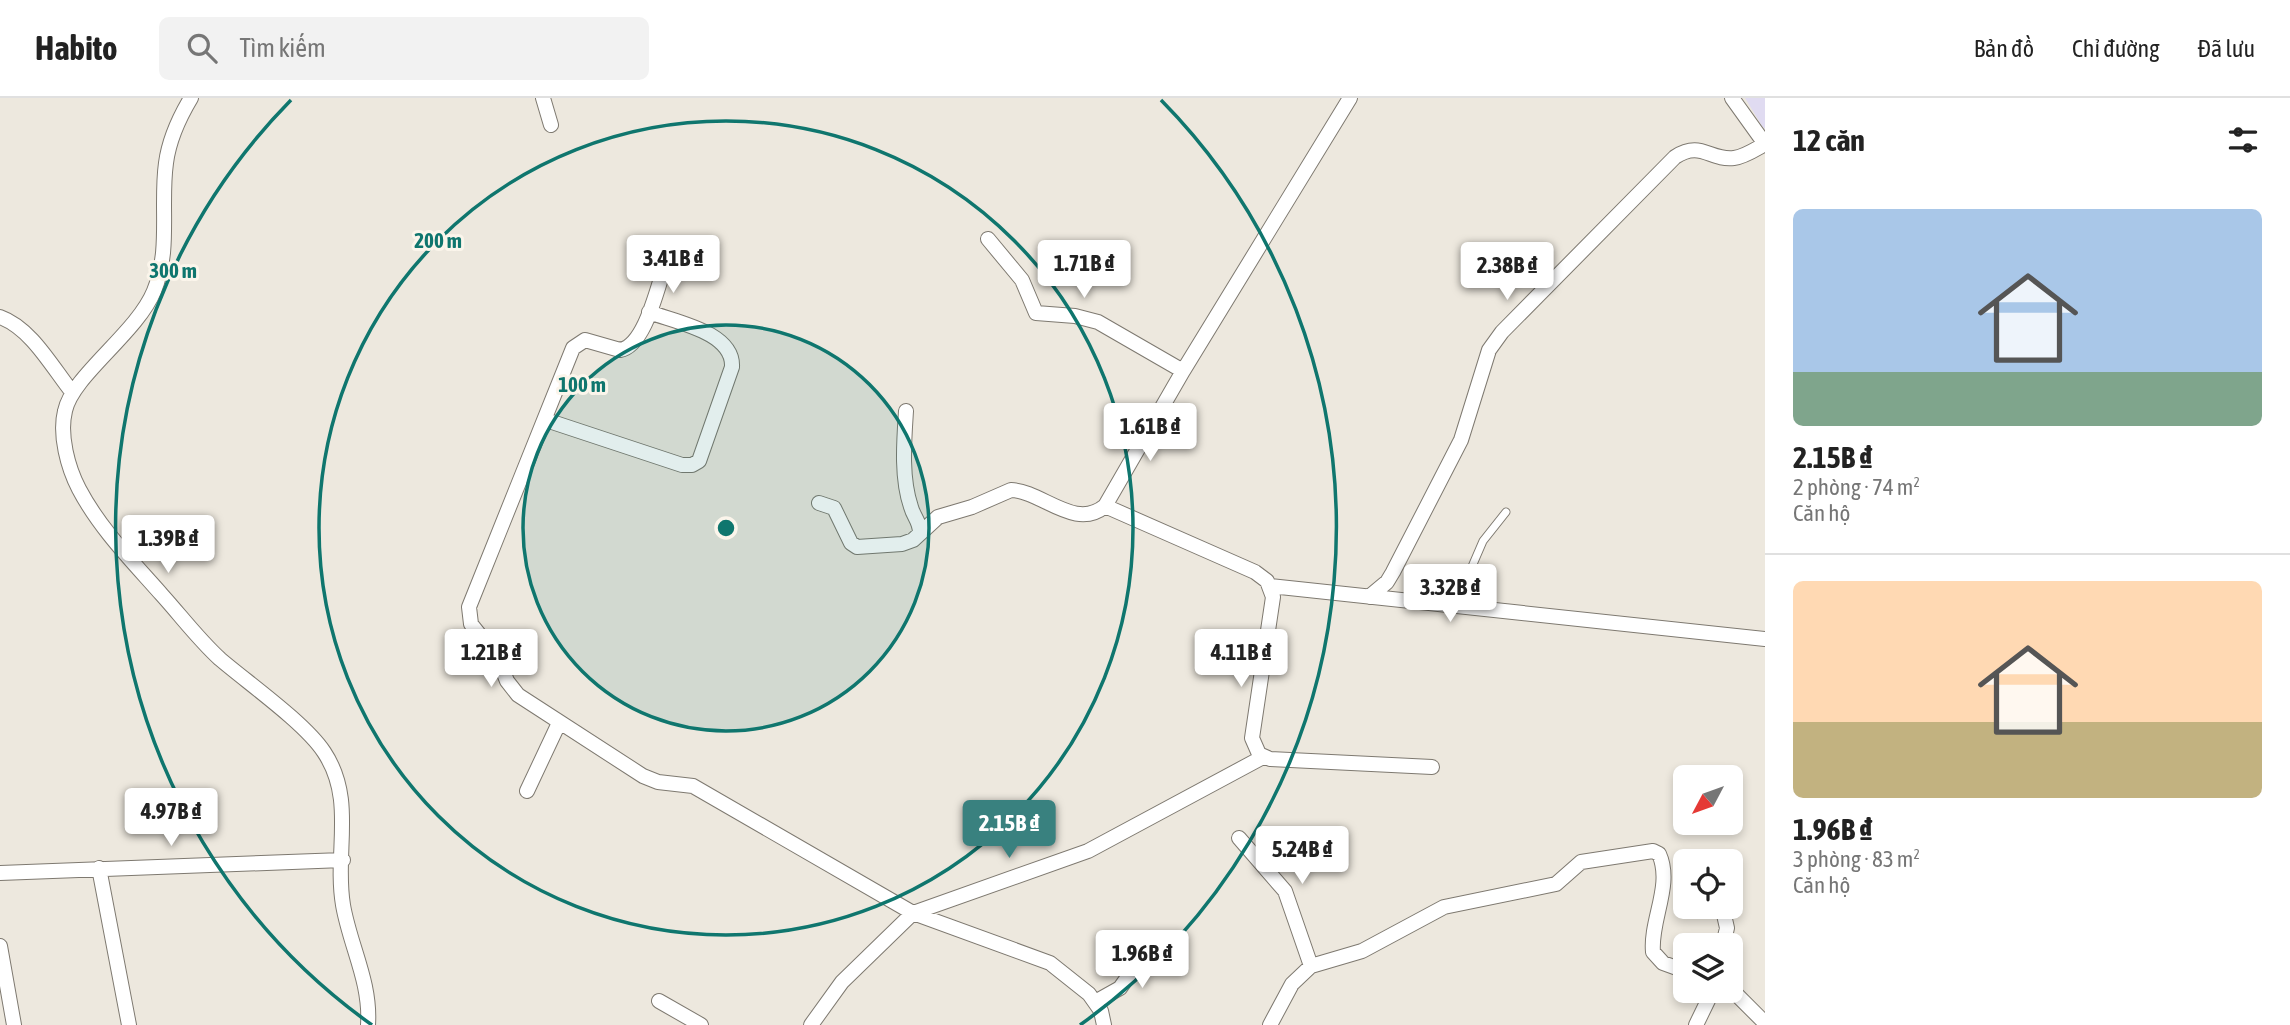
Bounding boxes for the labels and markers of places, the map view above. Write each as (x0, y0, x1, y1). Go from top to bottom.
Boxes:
pin: 3.41B ₫ (608, 236, 738, 295)
pin: 1.71B ₫ (1019, 240, 1149, 300)
pin: 2.38B ₫ (1442, 242, 1572, 302)
pin: 1.61B ₫ (1085, 404, 1215, 463)
pin: 1.39B ₫ (103, 516, 233, 575)
centre of rings (714, 516, 738, 540)
pin: 3.32B ₫ (1385, 564, 1515, 624)
pin: 1.21B ₫ (426, 630, 556, 689)
pin: 4.11B ₫ (1176, 630, 1306, 689)
pin: 4.97B ₫ (106, 788, 236, 848)
pin: 2.15B ₫ (944, 800, 1074, 860)
pin: 5.24B ₫ (1237, 826, 1367, 886)
pin: 1.96B ₫ (1077, 930, 1207, 990)

